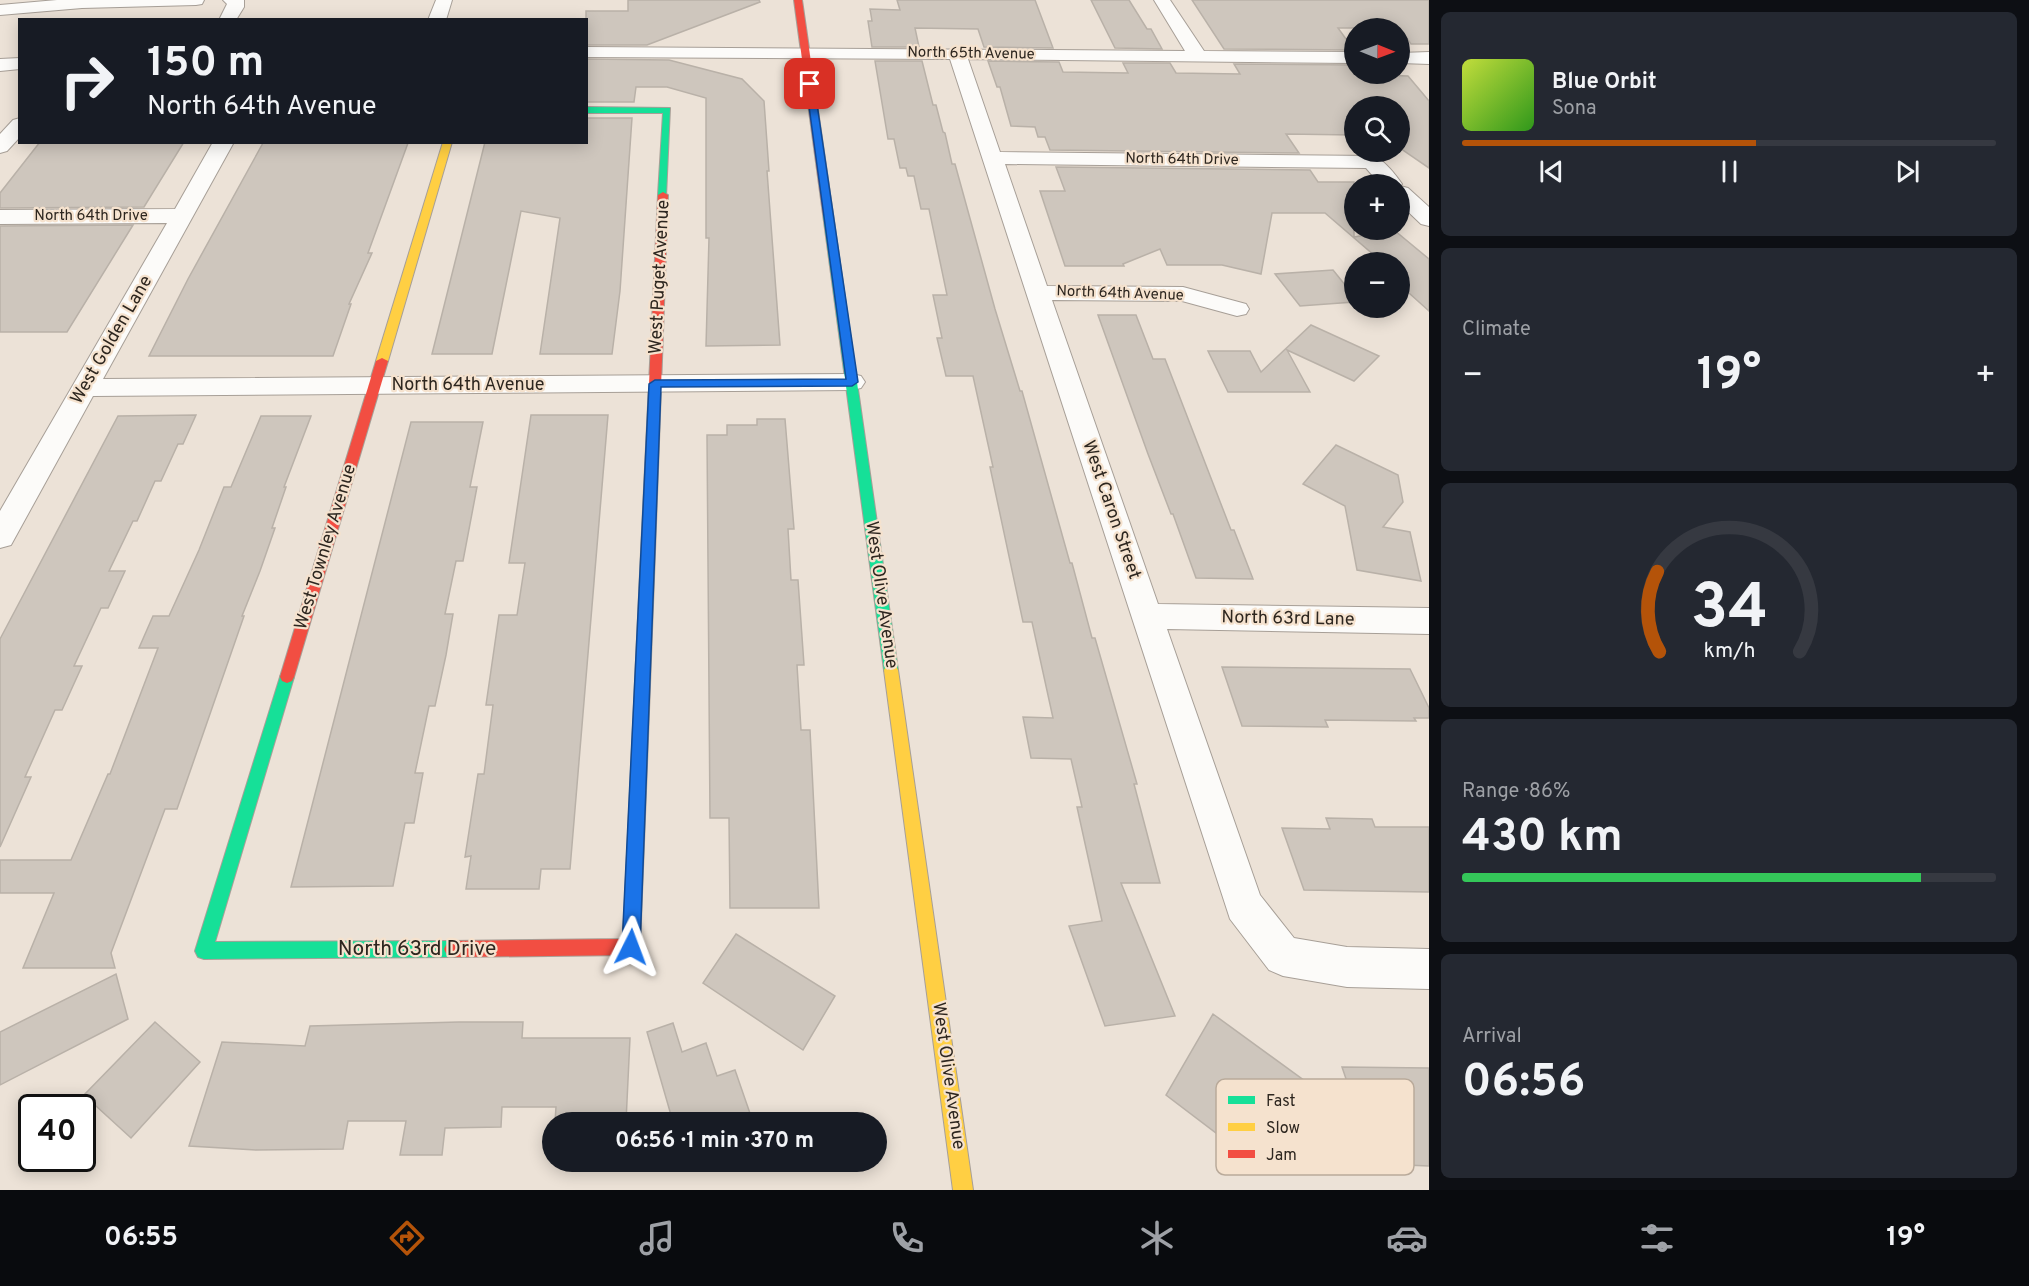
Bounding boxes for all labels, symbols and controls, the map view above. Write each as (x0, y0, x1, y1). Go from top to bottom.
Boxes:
north arrow (1344, 18, 1410, 84)
map controls (1344, 18, 1410, 318)
text: 150 m (147, 38, 264, 91)
icon: right (48, 42, 126, 120)
street label: North 65th Avenue (907, 43, 1035, 65)
pin (784, 58, 835, 109)
icon: arrive (793, 67, 826, 100)
text: Blue Orbit (1552, 69, 1657, 96)
text: North 64th Avenue (147, 90, 377, 124)
button: search (1344, 96, 1410, 162)
text: Sona (1552, 96, 1597, 122)
street label: North 64th Drive (1125, 150, 1239, 170)
icon: previous (1535, 155, 1568, 188)
icon: pause (1713, 155, 1746, 188)
icon: next (1891, 155, 1924, 188)
button: + (1344, 174, 1410, 240)
street label: West Puget Avenue (644, 199, 676, 355)
street label: North 64th Drive (34, 207, 148, 226)
button: − (1344, 252, 1410, 318)
street label: West Golden Lane (66, 272, 158, 408)
street label: North 64th Avenue (1056, 282, 1184, 306)
text: Climate (1462, 317, 1531, 343)
text: 19° (1697, 348, 1761, 405)
text: − (1462, 356, 1483, 398)
text: + (1975, 356, 1996, 398)
street label: North 64th Avenue (391, 374, 545, 397)
street label: West Caron Street (1076, 438, 1146, 582)
street label: West Townley Avenue (290, 461, 362, 633)
street label: West Olive Avenue (859, 520, 903, 670)
text: 34 (1690, 571, 1768, 650)
street label: North 63rd Lane (1221, 606, 1355, 632)
text: km/h (1703, 638, 1755, 665)
text: Range · 86% (1462, 779, 1570, 805)
text: 430 km (1462, 810, 1623, 867)
position arrow (599, 915, 663, 979)
street label: North 63rd Drive (338, 936, 496, 963)
street label: West Olive Avenue (926, 1001, 970, 1151)
text: Arrival (1462, 1024, 1522, 1050)
text: 06:56 (1462, 1055, 1585, 1112)
legend (1216, 1079, 1414, 1175)
text: Fast (1266, 1092, 1296, 1112)
speed limit sign: 40 (18, 1094, 96, 1172)
text: Slow (1266, 1119, 1300, 1139)
text: 06:56 · 1 min · 370 m (615, 1128, 814, 1155)
text: Jam (1266, 1146, 1297, 1166)
icon: directions (386, 1217, 428, 1259)
icon: music (636, 1217, 678, 1259)
icon: phone (886, 1217, 928, 1259)
icon: climate (1136, 1217, 1178, 1259)
icon: car (1386, 1217, 1428, 1259)
icon: filters (1636, 1217, 1678, 1259)
text: 06:55 (104, 1221, 178, 1255)
text: 19° (1886, 1221, 1925, 1255)

